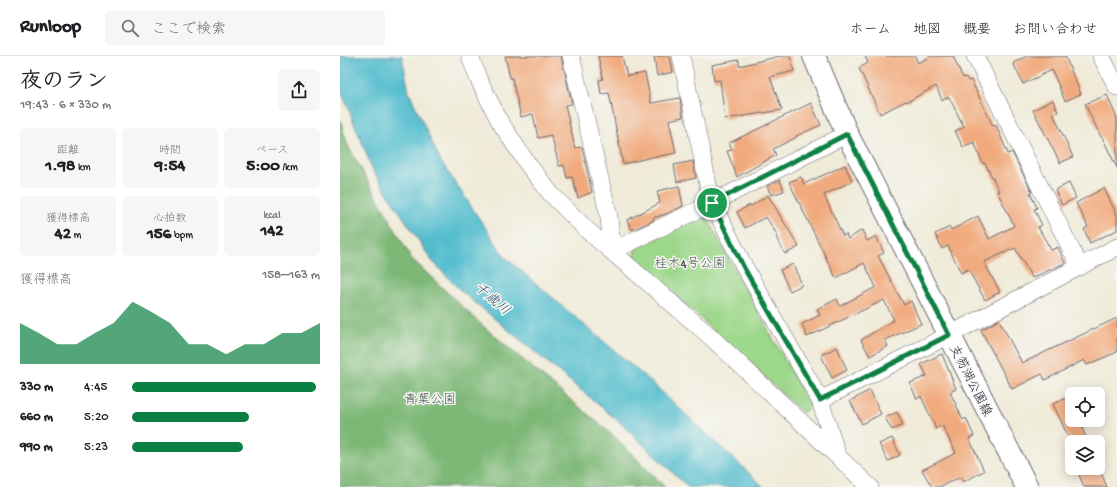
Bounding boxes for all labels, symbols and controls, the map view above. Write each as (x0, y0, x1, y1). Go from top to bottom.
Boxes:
search box (105, 10, 385, 46)
text: Runloop (20, 16, 81, 39)
icon: search (119, 17, 141, 39)
text: ここで検索 (151, 21, 226, 39)
text: ホーム (850, 22, 891, 39)
text: 地図 (913, 22, 941, 39)
text: 概要 (963, 22, 991, 39)
text: お問い合わせ (1013, 22, 1097, 39)
button: share (278, 69, 320, 111)
text: 夜のラン (20, 70, 108, 96)
text: 19:43 · 6 × 330 m (20, 98, 111, 113)
text: 距離 (57, 145, 79, 157)
text: 時間 (159, 145, 181, 157)
text: ペース (256, 145, 288, 157)
text: 1.98 (45, 157, 75, 177)
text: 9:54 (155, 157, 185, 177)
text: 5:00 (246, 157, 280, 177)
text: km (75, 162, 91, 174)
text: /km (280, 162, 298, 174)
pin (695, 186, 729, 220)
icon: arrive (701, 192, 723, 214)
text: kcal (263, 210, 281, 222)
text: 獲得標高 (46, 213, 90, 225)
text: 心拍数 (154, 213, 187, 225)
text: 142 (260, 222, 284, 242)
text: 42 (55, 225, 71, 245)
text: 156 (147, 225, 171, 245)
text: m (71, 230, 81, 242)
text: bpm (171, 230, 193, 242)
park label: 桂木4号公園 (654, 256, 726, 272)
text: 158–163 m (262, 268, 320, 283)
text: 獲得標高 (20, 273, 72, 288)
water label: 千歳川 (470, 279, 513, 320)
street label: 支笏湖公園線 (945, 343, 996, 420)
text: 330 m (20, 380, 53, 395)
text: 4:45 (84, 380, 107, 395)
map controls (1065, 387, 1105, 475)
button: locate (1065, 387, 1105, 427)
park label: 青葉公園 (404, 392, 456, 408)
text: 660 m (20, 410, 53, 425)
text: 5:20 (84, 410, 109, 425)
button: layers (1065, 435, 1105, 475)
text: 990 m (20, 440, 53, 455)
text: 5:23 (84, 440, 108, 455)

